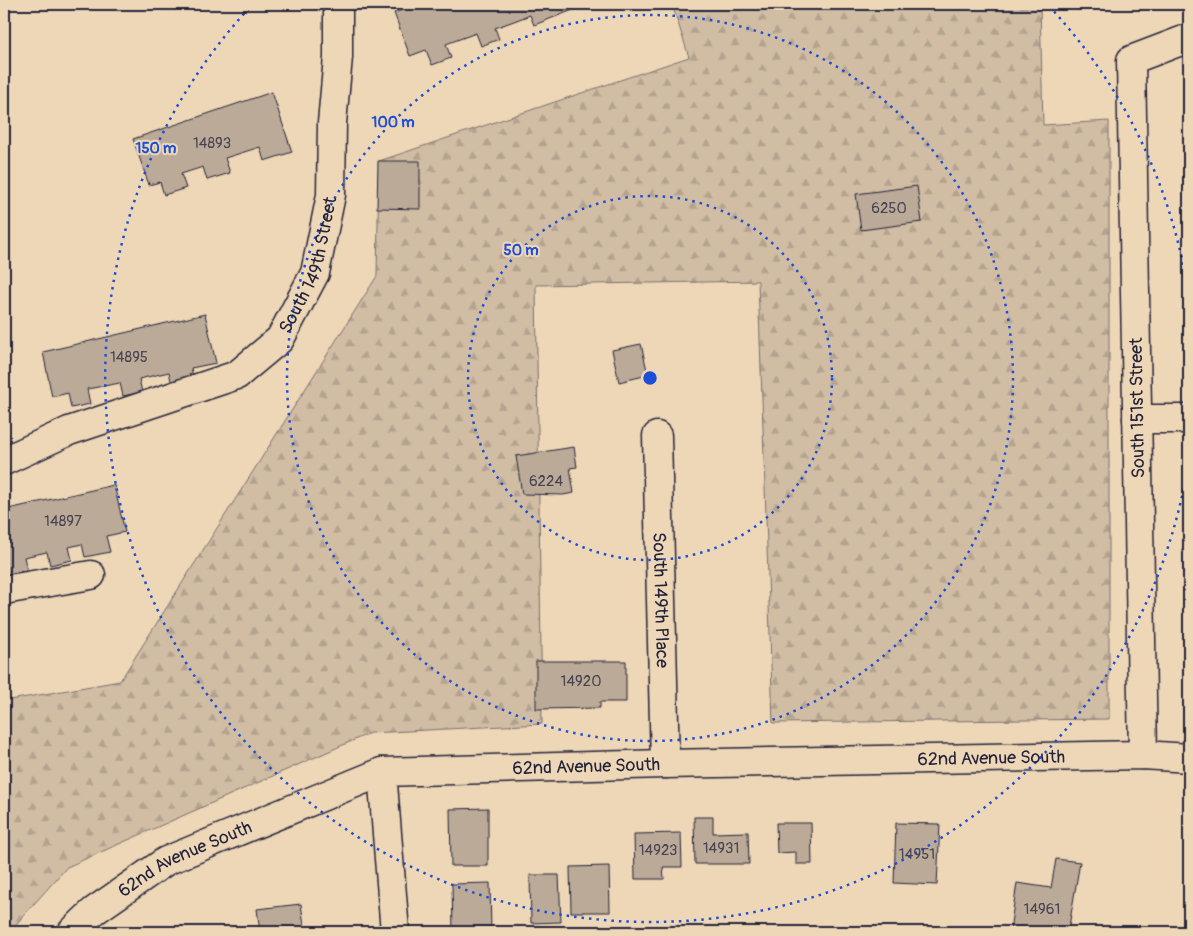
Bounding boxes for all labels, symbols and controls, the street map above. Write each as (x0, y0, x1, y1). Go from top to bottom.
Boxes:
text: 100 m (372, 113, 414, 132)
house number: 14893 (193, 134, 231, 153)
text: 150 m (136, 139, 176, 158)
street label: South 149th Street (274, 194, 342, 337)
house number: 6250 (871, 199, 907, 218)
text: 50 m (504, 241, 538, 260)
street label: South 151st Street (1125, 337, 1150, 479)
house number: 14895 (110, 348, 148, 367)
centre of rings (641, 369, 659, 387)
house number: 6224 (529, 472, 563, 491)
house number: 14897 (44, 512, 82, 531)
street label: South 149th Place (647, 532, 674, 668)
house number: 14920 (561, 672, 601, 691)
street label: 62nd Avenue South (917, 745, 1065, 771)
street label: 62nd Avenue South (512, 753, 660, 780)
street label: 62nd Avenue South (114, 816, 255, 903)
house number: 14931 (703, 839, 739, 858)
house number: 14923 (639, 841, 677, 860)
house number: 14951 (899, 845, 935, 864)
house number: 14961 (1024, 900, 1060, 919)

